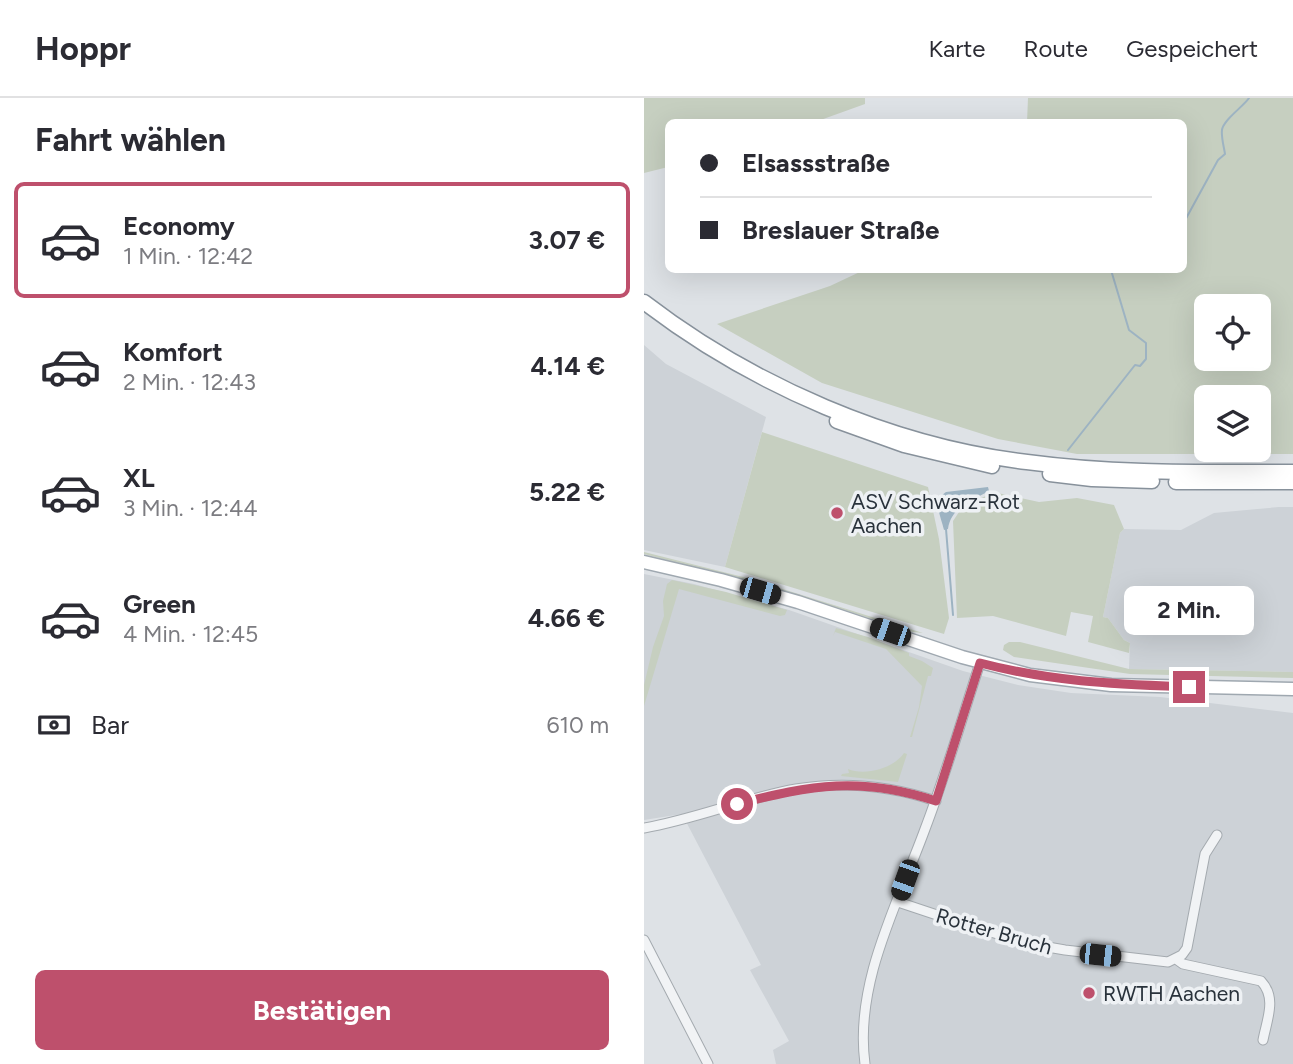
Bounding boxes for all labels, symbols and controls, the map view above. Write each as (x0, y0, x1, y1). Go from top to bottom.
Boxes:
text: Hoppr (35, 29, 131, 68)
text: Karte (929, 34, 985, 63)
text: Route (1023, 34, 1088, 63)
text: Gespeichert (1126, 34, 1258, 63)
text: Fahrt wählen (35, 121, 226, 159)
text: Elsassstraße (742, 147, 890, 179)
icon: car (39, 209, 102, 272)
text: Economy (123, 210, 235, 242)
text: Breslauer Straße (742, 214, 939, 246)
text: 3.07 € (529, 224, 605, 256)
text: 1 Min. · 12:42 (123, 242, 253, 270)
map controls (1194, 294, 1271, 462)
button: locate (1194, 294, 1271, 371)
icon: car (39, 335, 102, 398)
text: Komfort (123, 336, 223, 368)
text: 4.14 € (530, 350, 605, 382)
text: 2 Min. · 12:43 (123, 368, 256, 396)
button: layers (1194, 385, 1271, 462)
icon: car (39, 461, 102, 524)
text: XL (123, 462, 155, 494)
text: 5.22 € (529, 476, 605, 508)
place label: ASV Schwarz-Rot Aachen (851, 489, 1020, 538)
text: 3 Min. · 12:44 (123, 494, 258, 522)
marker: ASV Schwarz-Rot Aachen (829, 505, 845, 521)
car (737, 575, 784, 607)
callout: 2 Min. (1124, 586, 1254, 634)
icon: car (39, 587, 102, 650)
text: Green (123, 588, 196, 620)
text: 2 Min. (1157, 596, 1221, 624)
text: 4.66 € (528, 602, 605, 634)
car (867, 615, 914, 649)
text: 4 Min. · 12:45 (123, 620, 258, 648)
route end (1173, 671, 1205, 703)
icon: cash (35, 706, 73, 744)
text: Bar (91, 709, 129, 741)
text: 610 m (546, 711, 609, 739)
route start (721, 788, 753, 820)
car (888, 857, 923, 903)
street label: Rotter Bruch (933, 902, 1055, 960)
car (1079, 942, 1122, 968)
button: Bestätigen (35, 970, 609, 1050)
place label: RWTH Aachen (1103, 981, 1240, 1006)
marker: RWTH Aachen (1081, 985, 1097, 1001)

